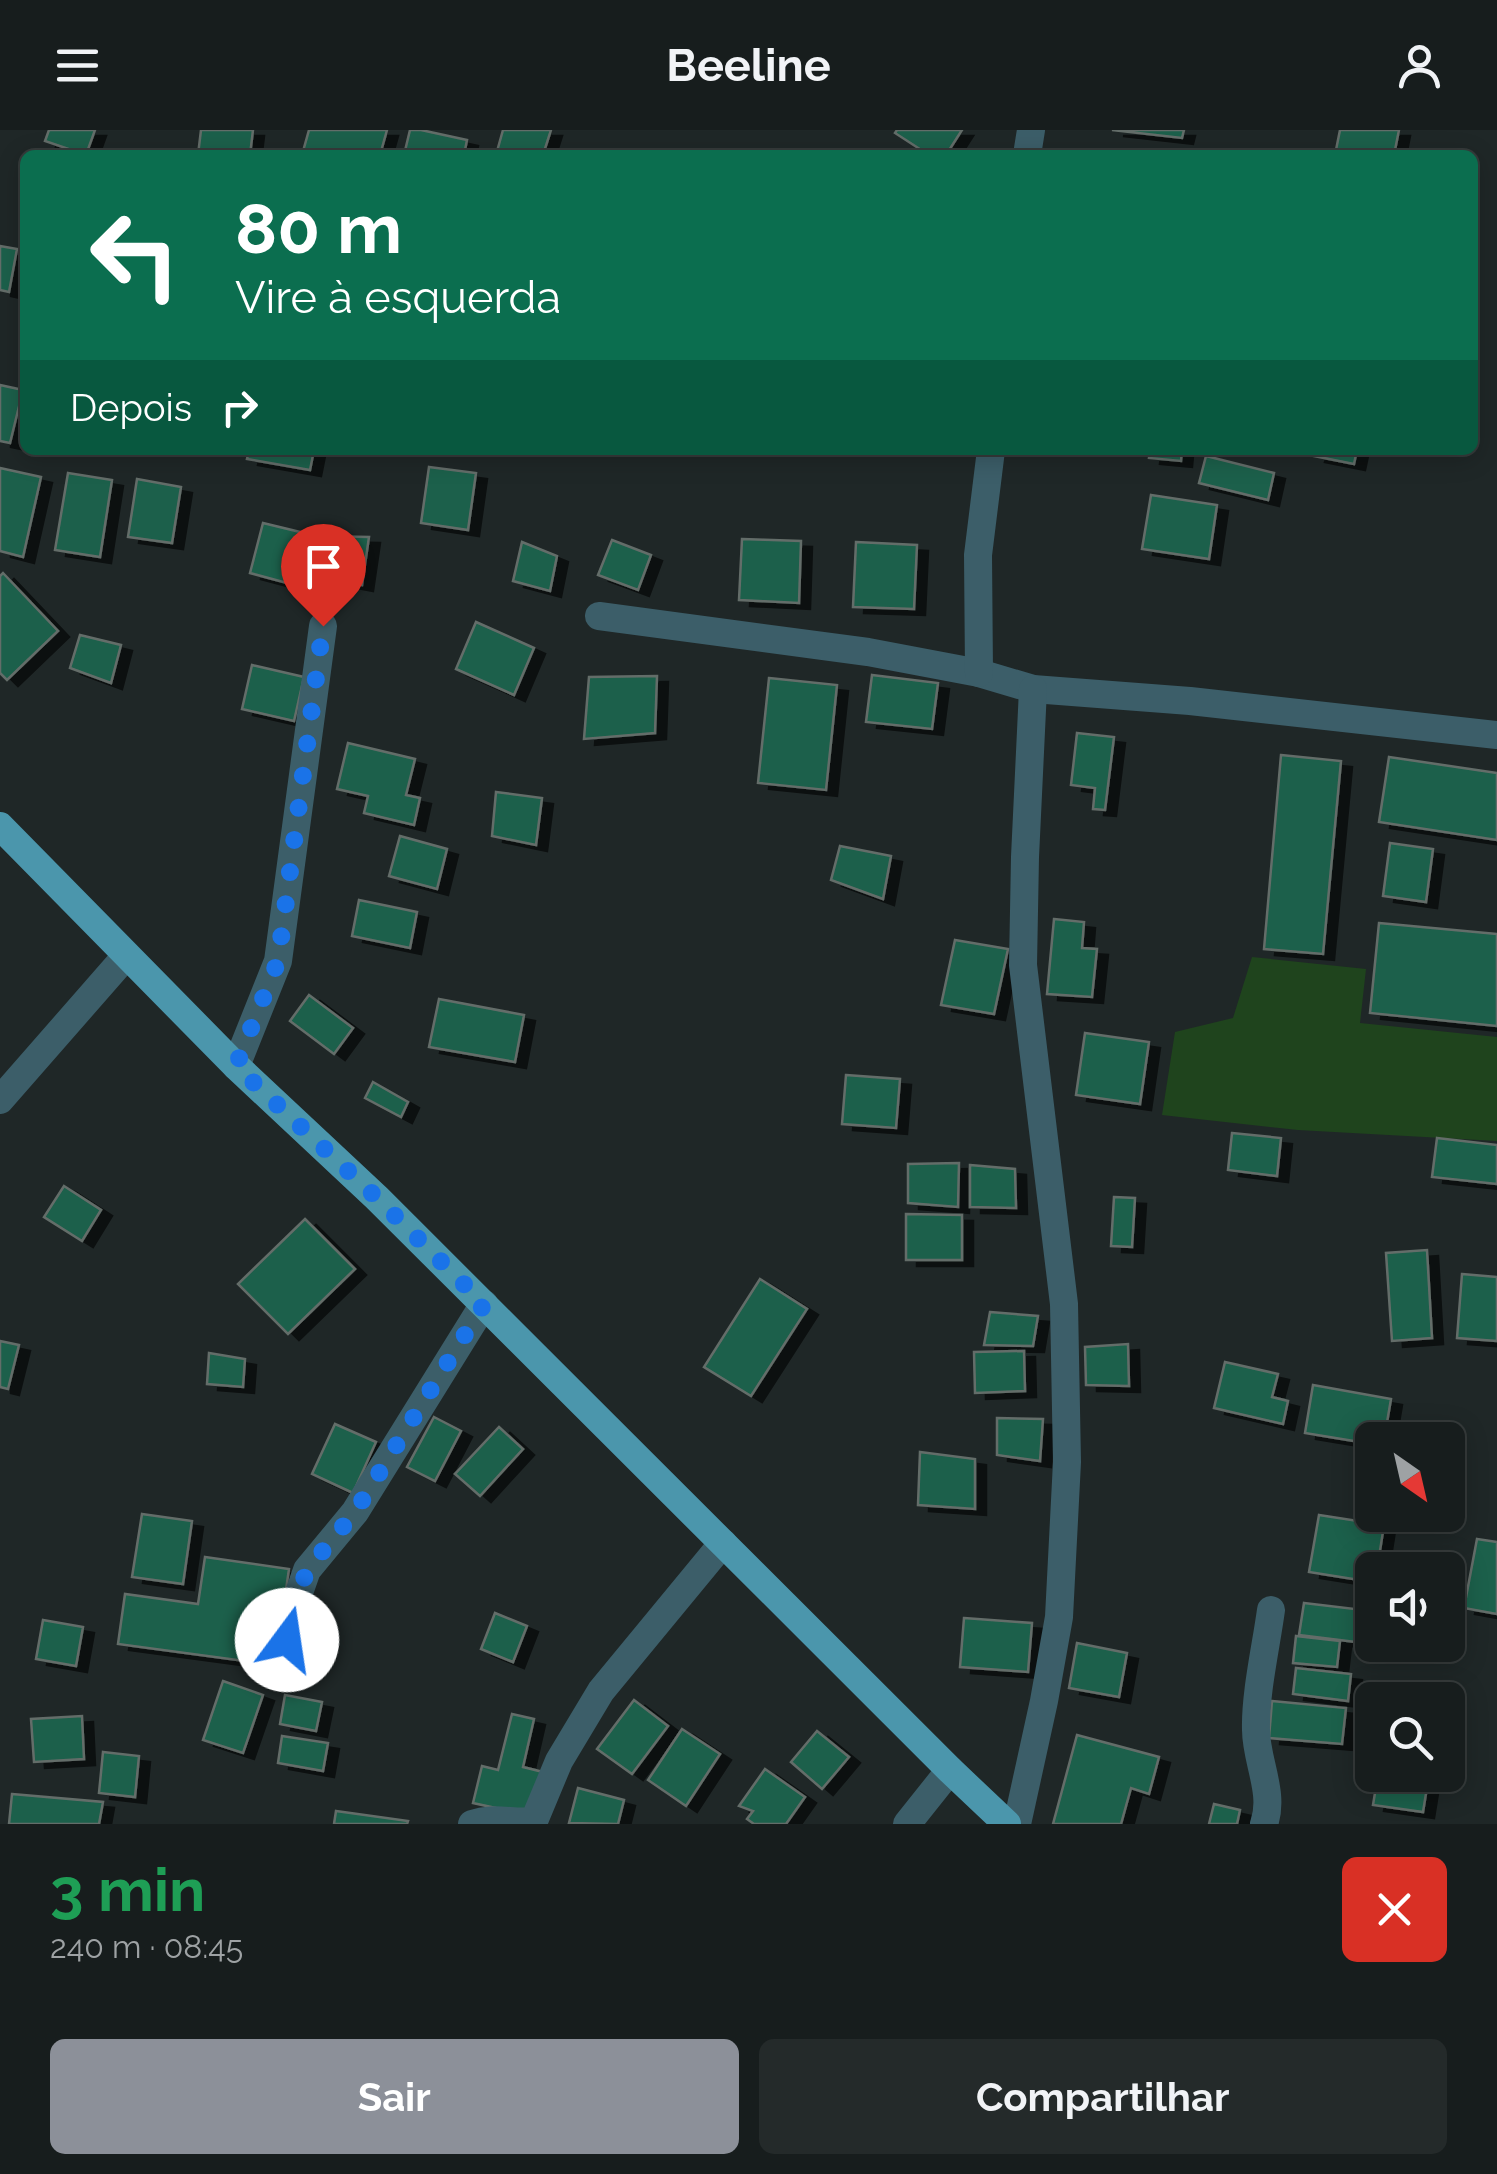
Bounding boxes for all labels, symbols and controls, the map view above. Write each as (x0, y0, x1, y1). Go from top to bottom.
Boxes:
icon: menu (50, 38, 105, 93)
icon: person (1392, 38, 1447, 93)
text: Beeline (666, 39, 831, 92)
text: 80 m (235, 187, 402, 269)
icon: left (70, 190, 200, 320)
text: Vire à esquerda (235, 271, 561, 324)
icon: right (212, 380, 267, 435)
text: Depois (70, 385, 192, 430)
pin (281, 524, 366, 627)
icon: arrive (296, 539, 351, 594)
north arrow (1355, 1422, 1465, 1532)
map controls (1355, 1422, 1465, 1792)
button: sound (1355, 1552, 1465, 1662)
position arrow (235, 1588, 339, 1692)
button: search (1355, 1682, 1465, 1792)
text: 3 min (50, 1855, 205, 1925)
button: close (1342, 1857, 1447, 1962)
text: 240 m · 08:45 (50, 1928, 243, 1965)
button: Sair (50, 2039, 739, 2154)
button: Compartilhar (759, 2039, 1447, 2154)

